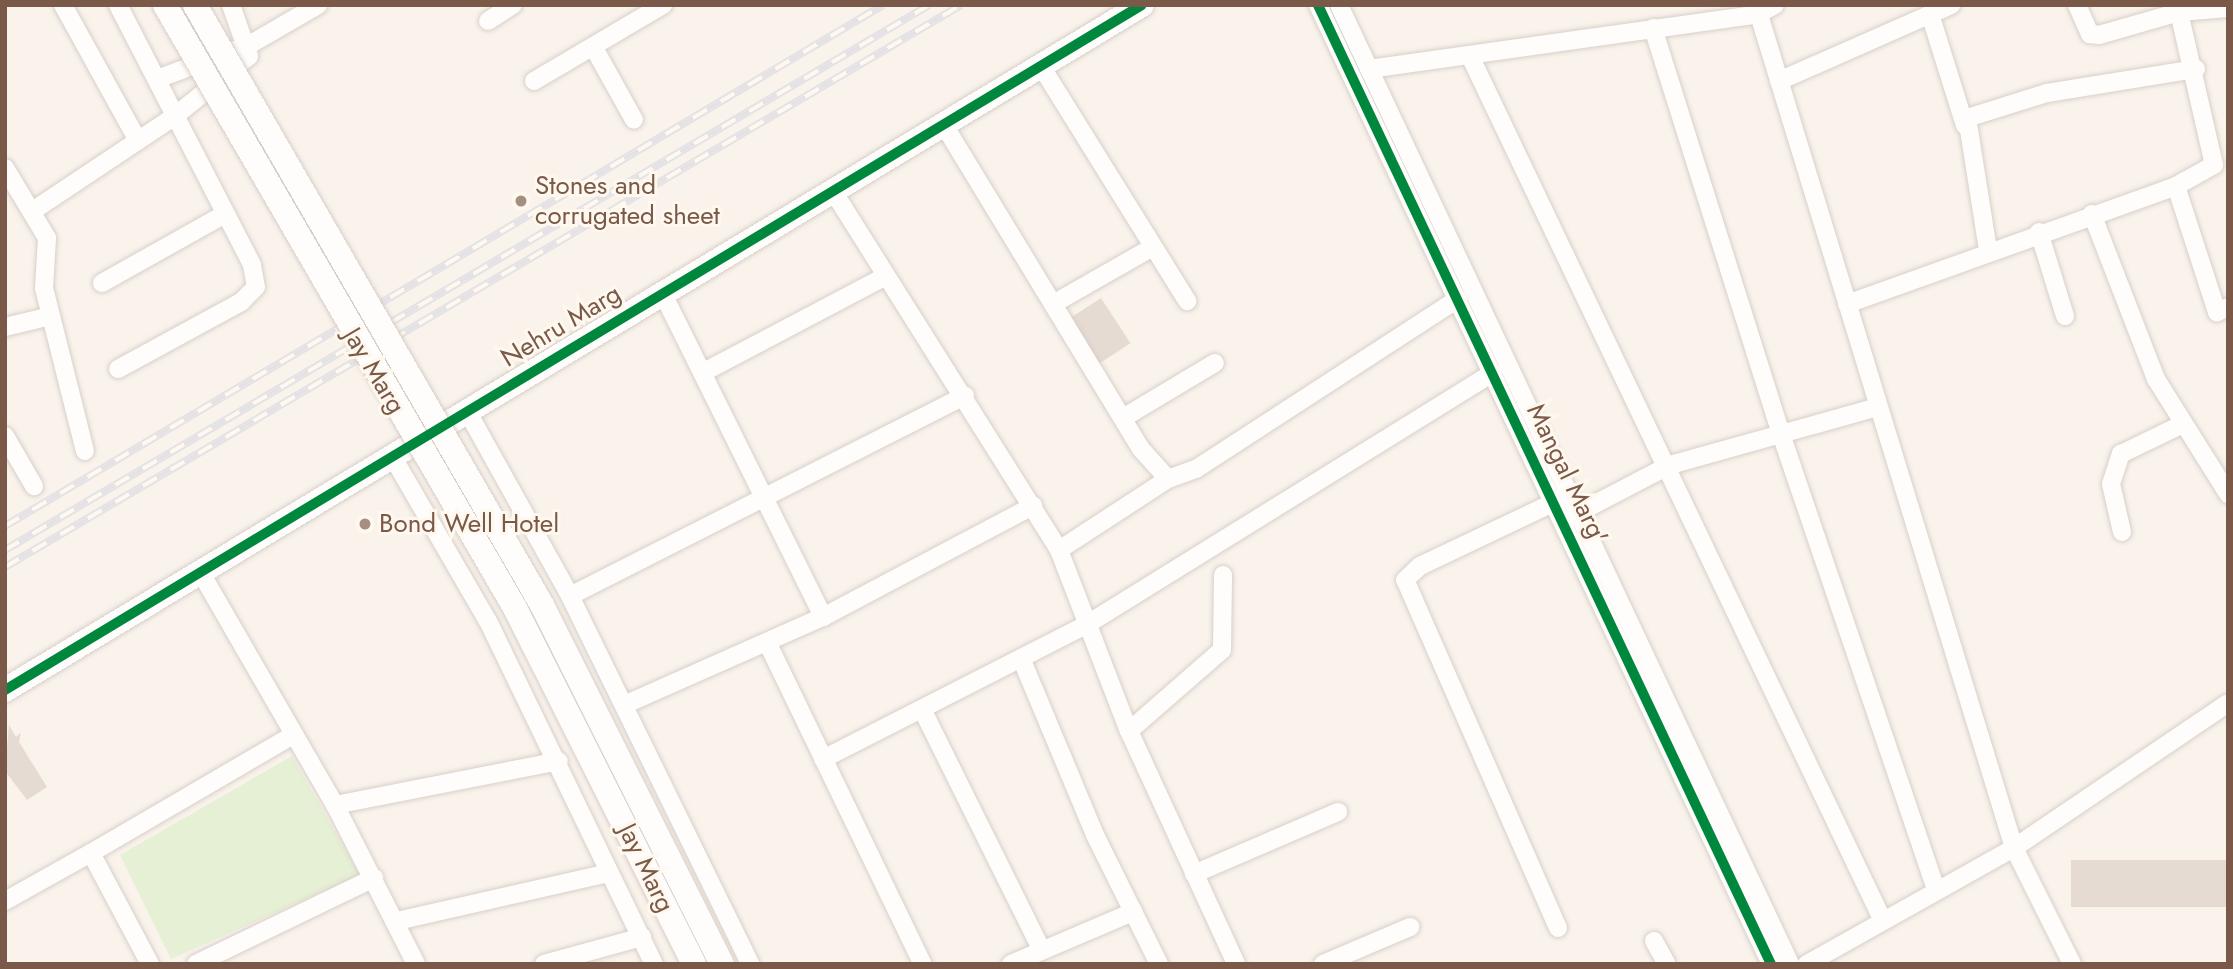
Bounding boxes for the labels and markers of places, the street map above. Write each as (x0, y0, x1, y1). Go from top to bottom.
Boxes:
place label: Stones and corrugated sheet (535, 170, 720, 232)
marker: Stones and corrugated sheet (513, 193, 529, 209)
place label: Bond Well Hotel (379, 508, 559, 540)
marker: Bond Well Hotel (357, 516, 373, 532)

